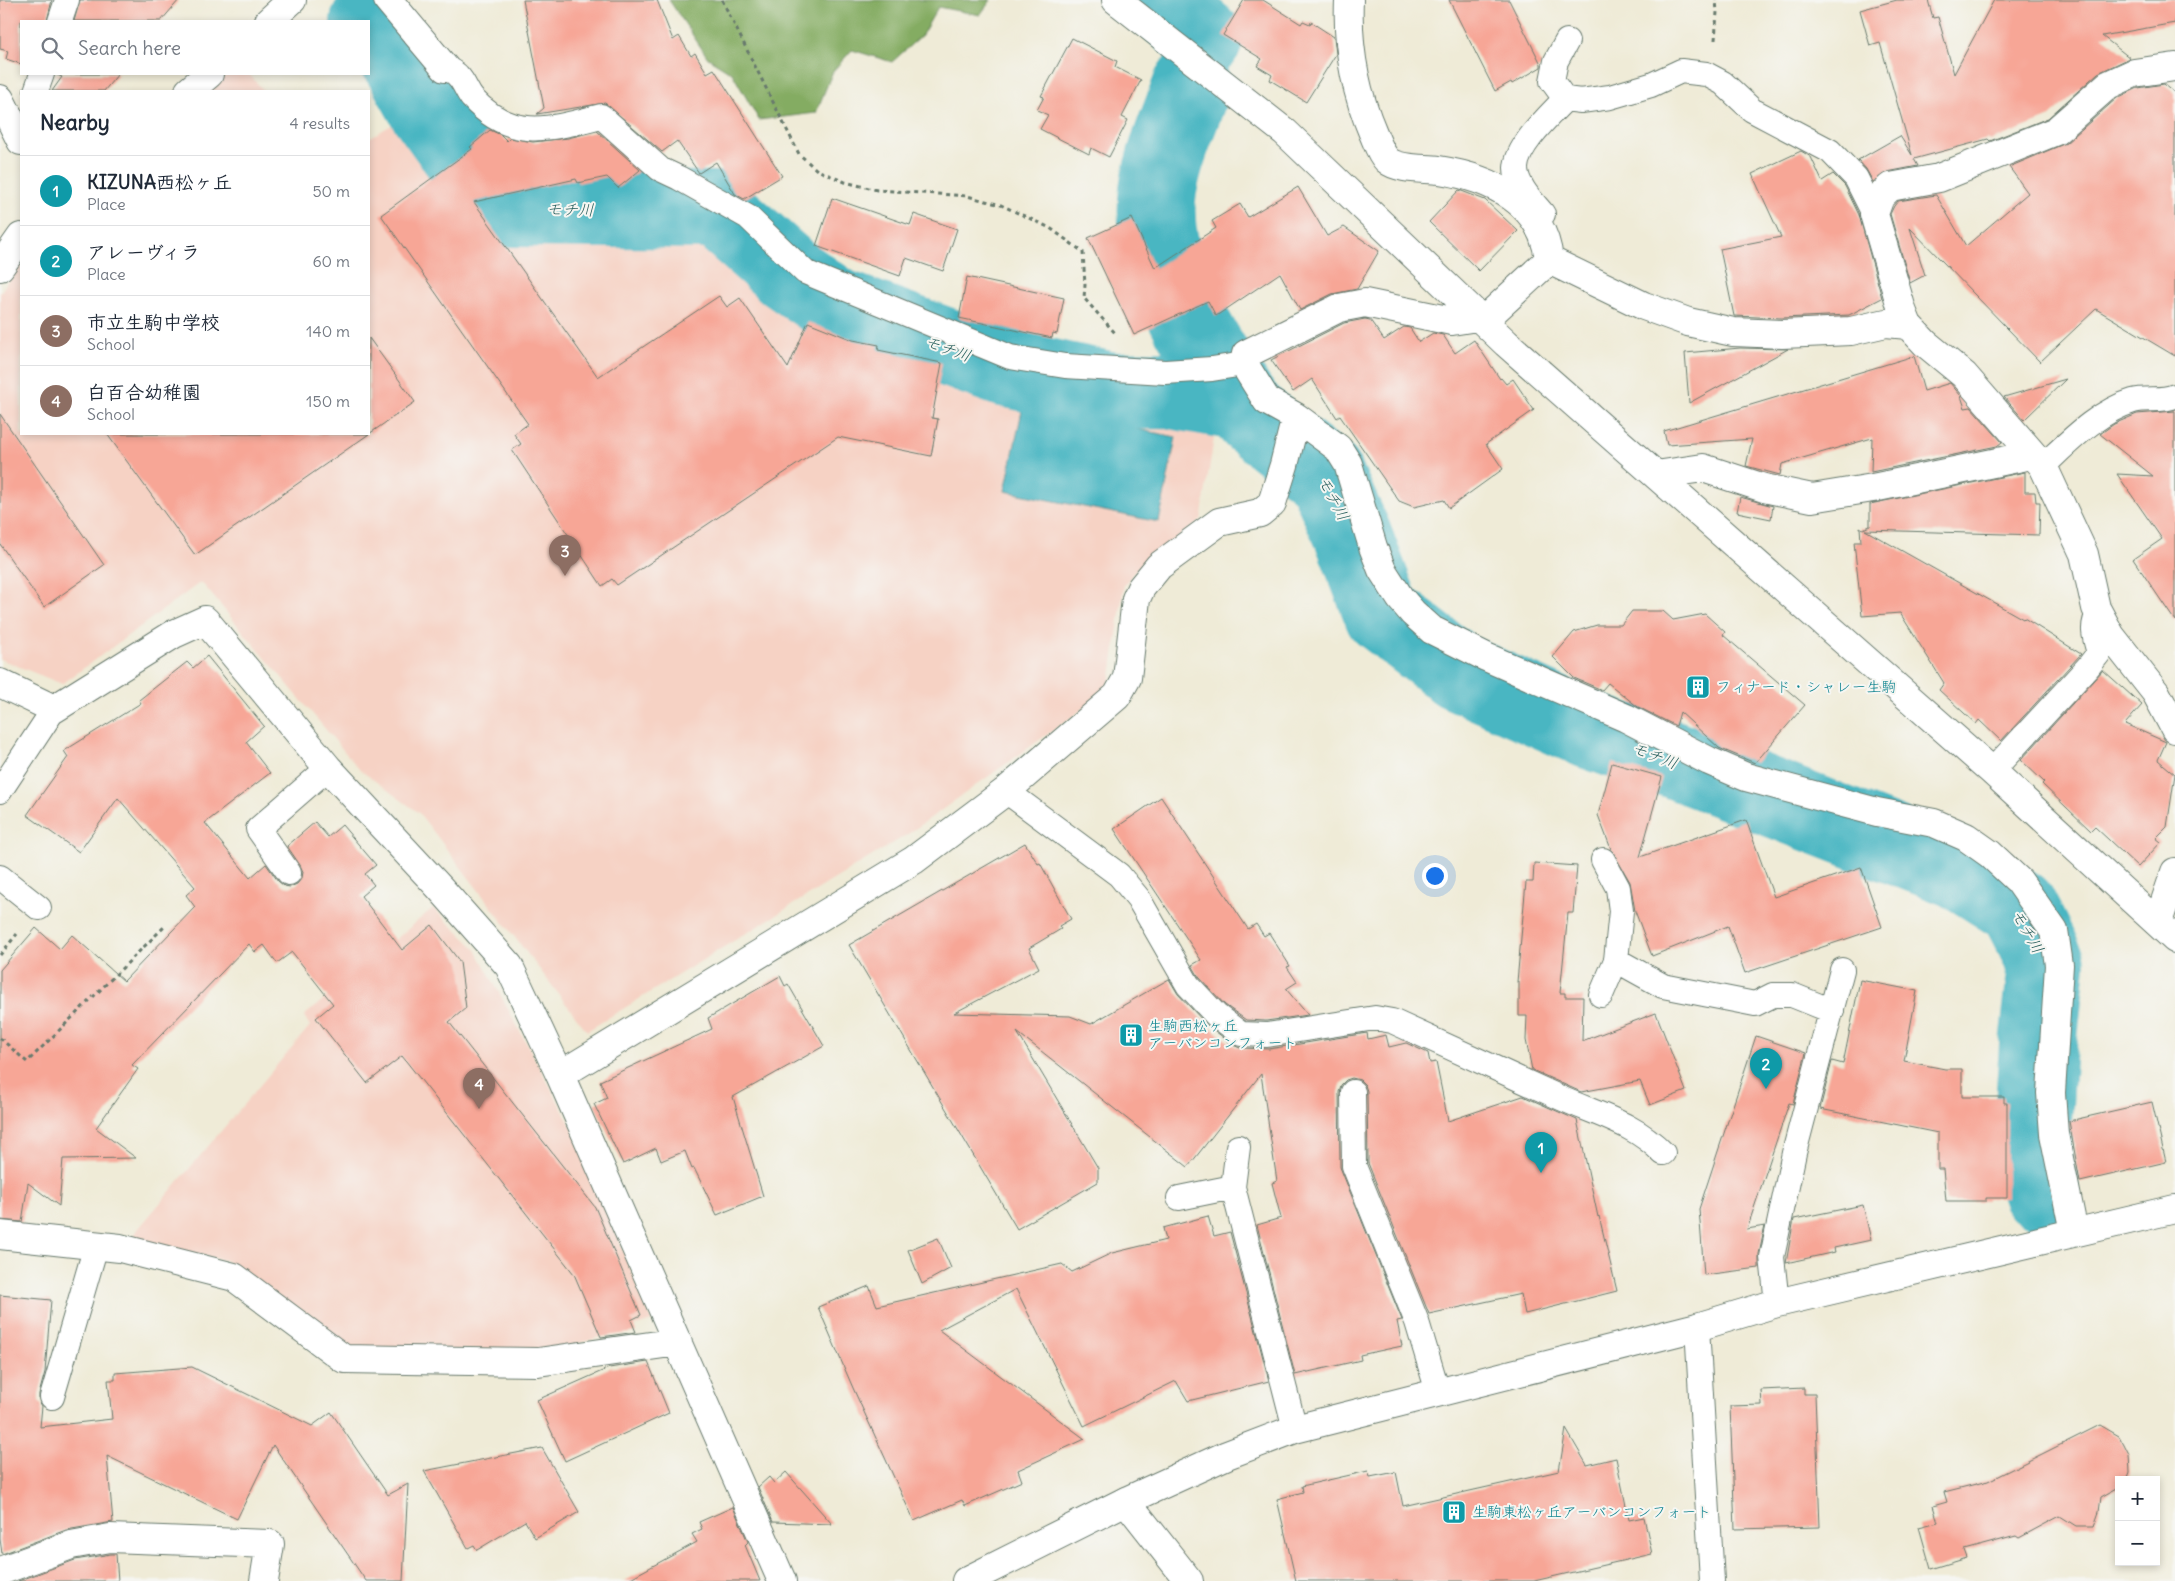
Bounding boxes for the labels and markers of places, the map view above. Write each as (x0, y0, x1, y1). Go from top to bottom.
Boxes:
pin: 3 (549, 535, 581, 576)
building icon: フィナード・シャレー生駒 (1685, 674, 1711, 700)
place label: フィナード・シャレー生駒 (1716, 677, 1897, 696)
place label: 生駒西松ヶ丘 アーバンコンフォート (1148, 1016, 1297, 1052)
building icon: 生駒西松ヶ丘 アーバンコンフォート (1118, 1022, 1144, 1048)
pin: 2 (1750, 1048, 1782, 1089)
pin: 4 (463, 1068, 495, 1109)
pin: 1 (1525, 1132, 1557, 1173)
building icon: 生駒東松ヶ丘アーバンコンフォート (1441, 1499, 1467, 1525)
place label: 生駒東松ヶ丘アーバンコンフォート (1472, 1502, 1711, 1521)

